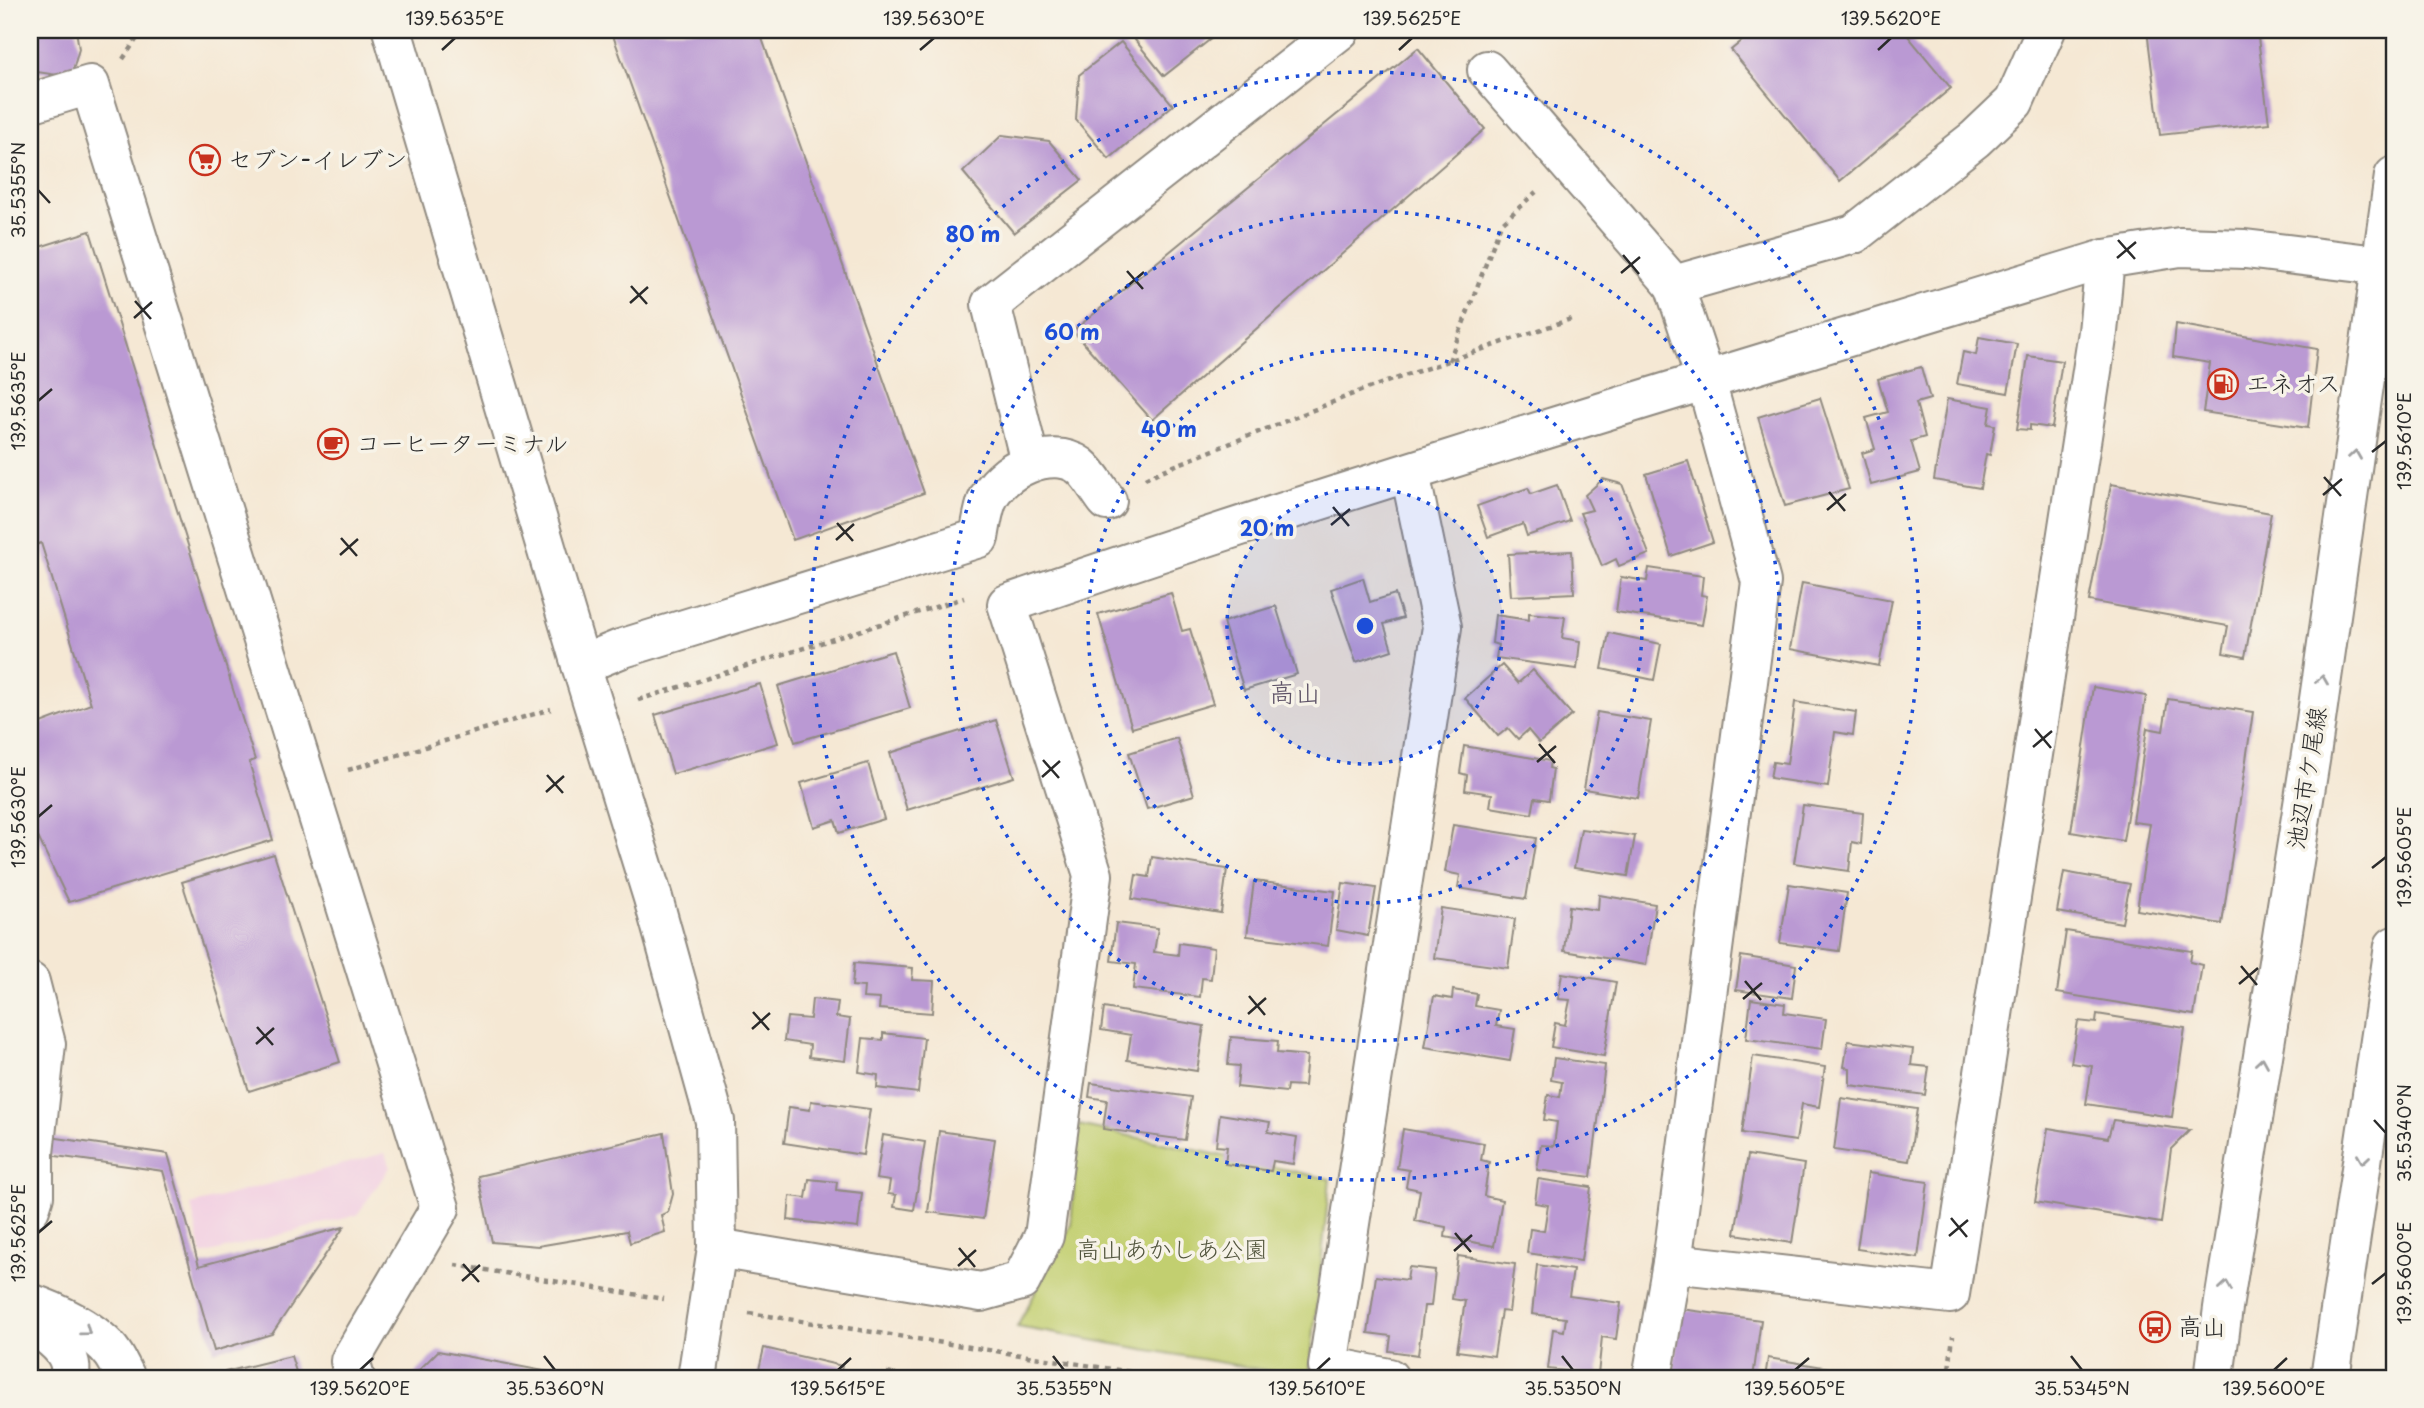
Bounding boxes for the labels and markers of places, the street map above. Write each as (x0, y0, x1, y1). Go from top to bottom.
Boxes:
place label: セブン-イレブン (228, 140, 408, 176)
supermarket icon: セブン-イレブン (188, 143, 222, 177)
place label: エネオス (2246, 364, 2341, 400)
fuel station icon: エネオス (2206, 367, 2240, 401)
place label: コーヒーターミナル (356, 424, 568, 460)
cafe icon: コーヒーターミナル (316, 427, 350, 461)
centre of rings (1353, 614, 1377, 638)
place label: 高山 (2178, 1307, 2226, 1343)
bus stop icon: 高山 (2138, 1310, 2172, 1344)

